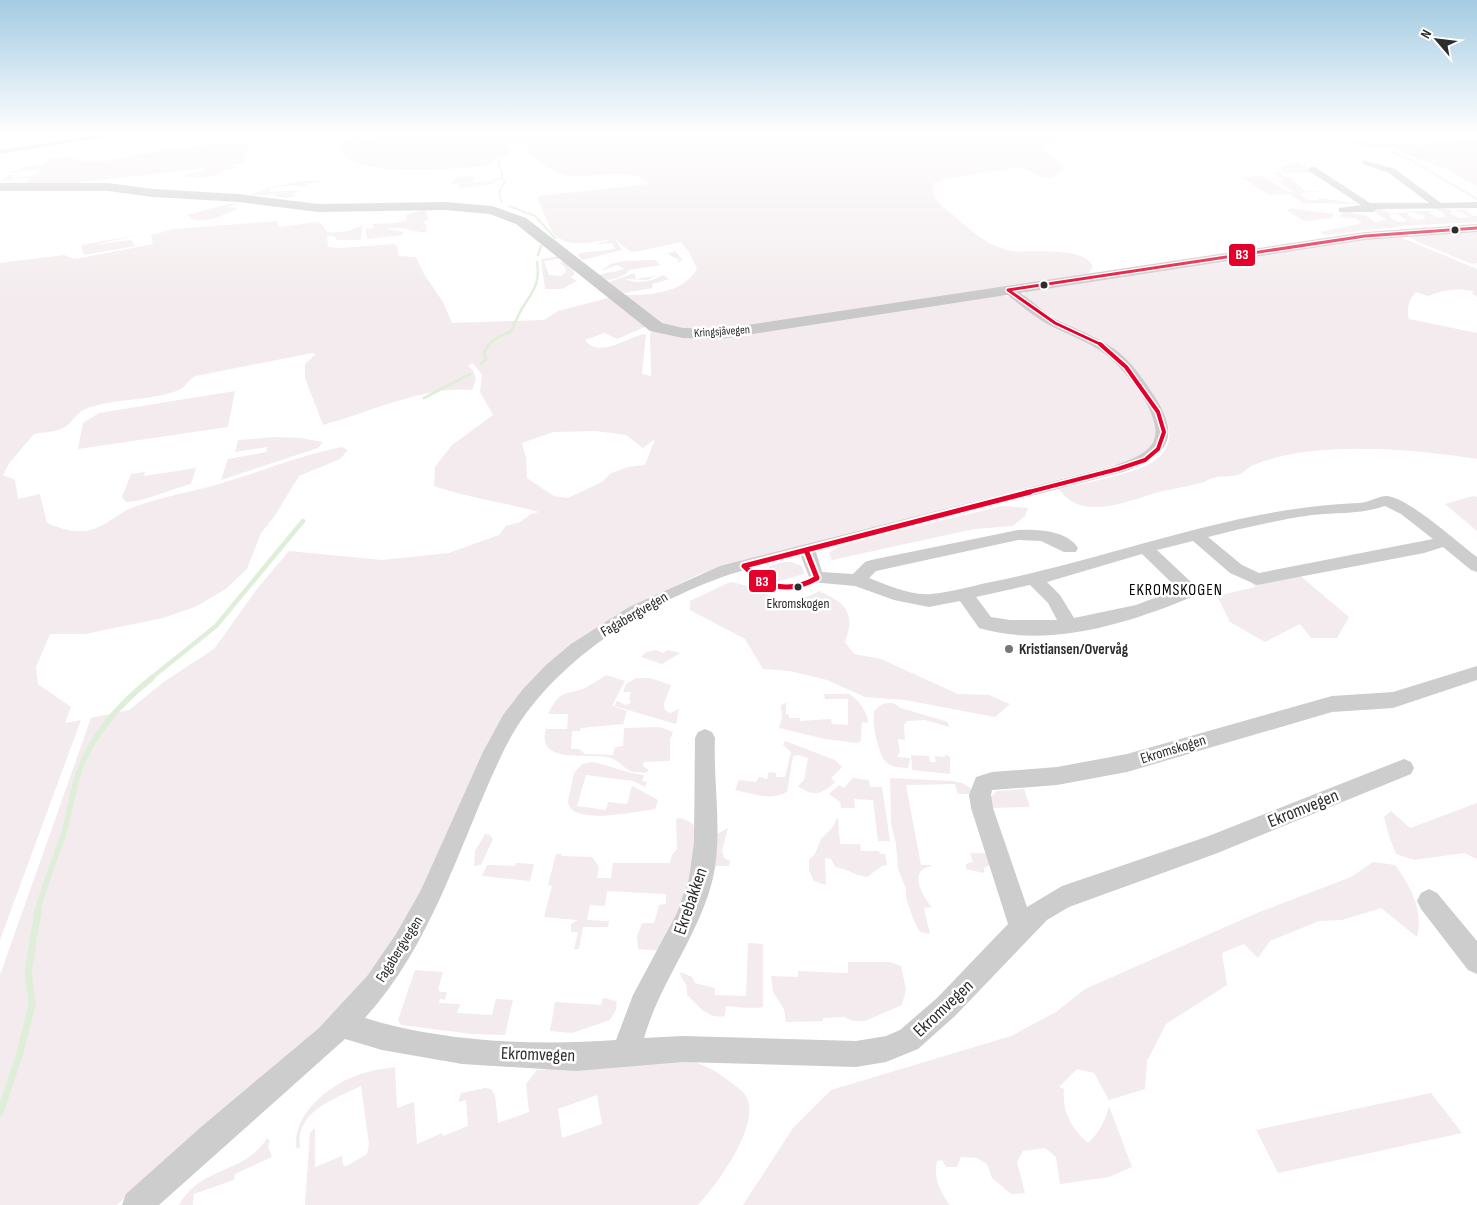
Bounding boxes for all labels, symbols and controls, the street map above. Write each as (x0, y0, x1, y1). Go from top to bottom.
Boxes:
north arrow (1412, 15, 1462, 65)
text: N (1417, 27, 1435, 41)
unlabelled marker (1450, 225, 1460, 235)
line badge: B3 (1228, 243, 1256, 267)
text: B3 (1236, 246, 1248, 263)
unlabelled marker (1039, 280, 1049, 290)
street label: Kringsjåvegen (694, 322, 751, 341)
line badge: B3 (748, 569, 777, 593)
text: B3 (756, 573, 768, 590)
district label: EKROMSKOGEN (1129, 581, 1223, 600)
marker: Ekromskogen (793, 582, 803, 592)
street label: Fagabergvegen (597, 588, 671, 641)
place label: Ekromskogen (767, 595, 829, 612)
place label: Kristiansen/Overvåg (1019, 640, 1129, 659)
marker: Kristiansen/Overvåg (1003, 643, 1015, 655)
street label: Ekromskogen (1138, 731, 1208, 768)
street label: Ekromvegen (1265, 785, 1342, 832)
street label: Ekrebakken (669, 865, 712, 937)
street label: Fagabergvegen (372, 913, 427, 986)
street label: Ekromvegen (909, 975, 978, 1041)
street label: Ekromvegen (501, 1043, 575, 1066)

